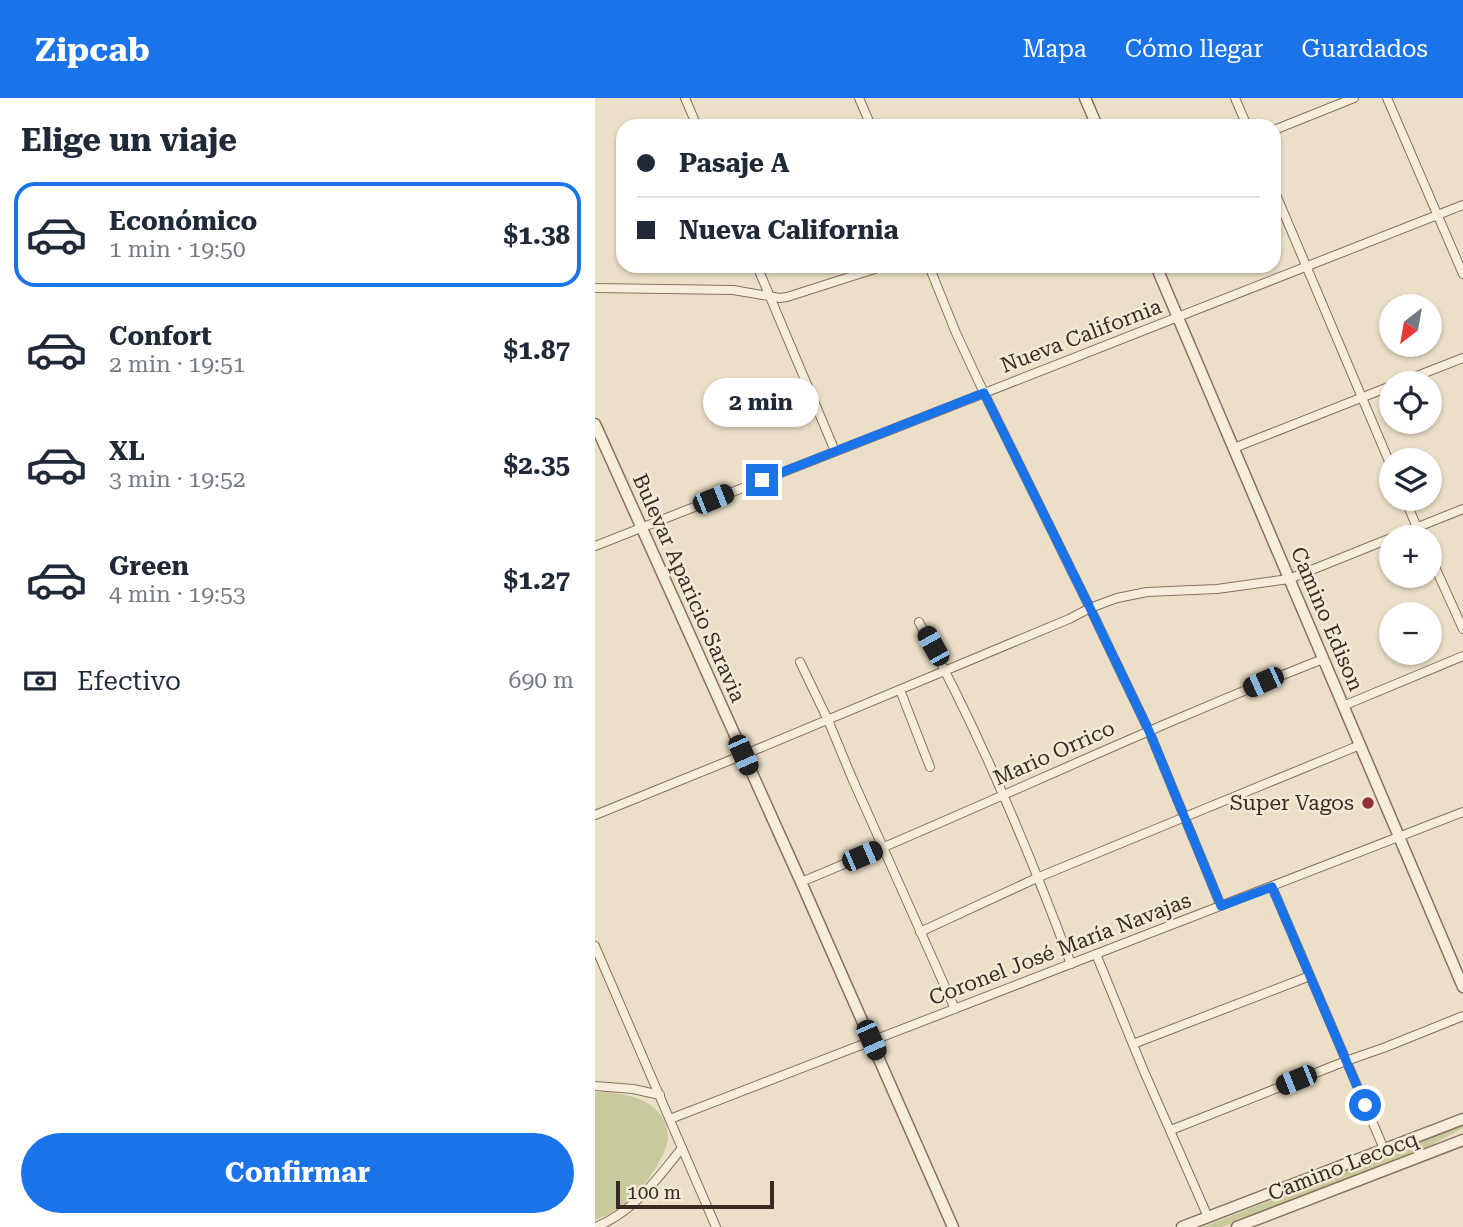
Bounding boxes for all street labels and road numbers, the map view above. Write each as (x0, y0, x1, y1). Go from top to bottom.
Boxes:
street label: Nueva California (997, 294, 1165, 378)
street label: Bulevar Aparicio Saravia (628, 470, 751, 706)
street label: Camino Edison (1286, 543, 1368, 695)
street label: Mario Orrico (990, 716, 1118, 790)
street label: Coronel José María Navajas (926, 888, 1194, 1010)
street label: Camino Lecocq (1265, 1126, 1422, 1206)

